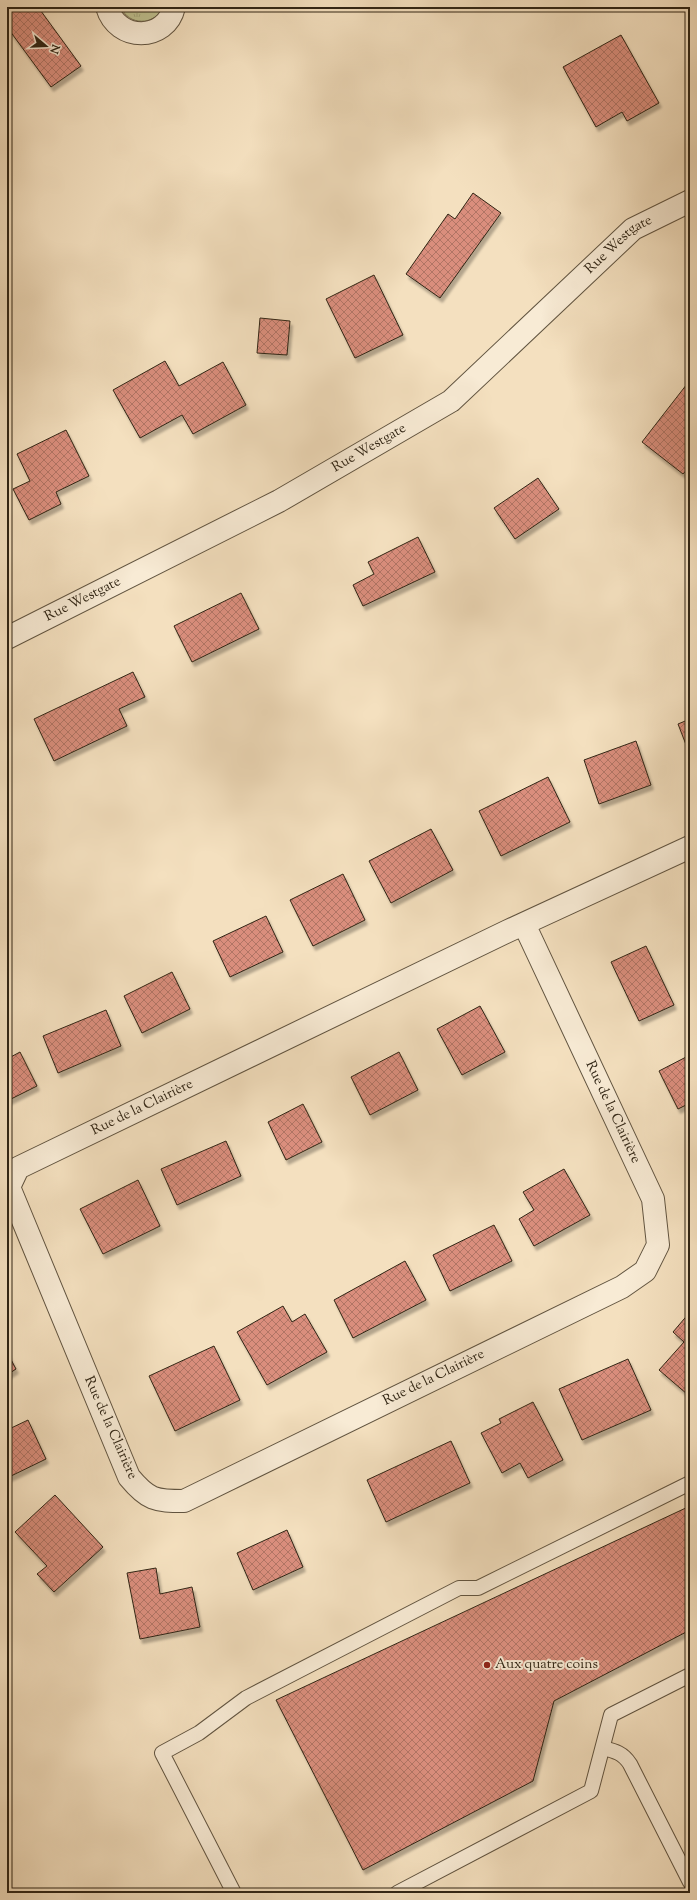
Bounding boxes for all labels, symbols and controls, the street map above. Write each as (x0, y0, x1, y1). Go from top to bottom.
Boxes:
north arrow (26, 26, 66, 66)
text: N (45, 41, 64, 56)
street label: Rue Westgate (581, 211, 656, 279)
street label: Rue Westgate (328, 419, 410, 478)
street label: Rue Westgate (41, 572, 124, 627)
street label: Rue de la Clairière (580, 1058, 645, 1167)
street label: Rue de la Clairière (88, 1075, 197, 1141)
street label: Rue de la Clairière (380, 1345, 488, 1411)
street label: Rue de la Clairière (78, 1373, 142, 1483)
place label: Aux quatre coins (495, 1655, 598, 1675)
marker: Aux quatre coins (482, 1660, 492, 1670)

